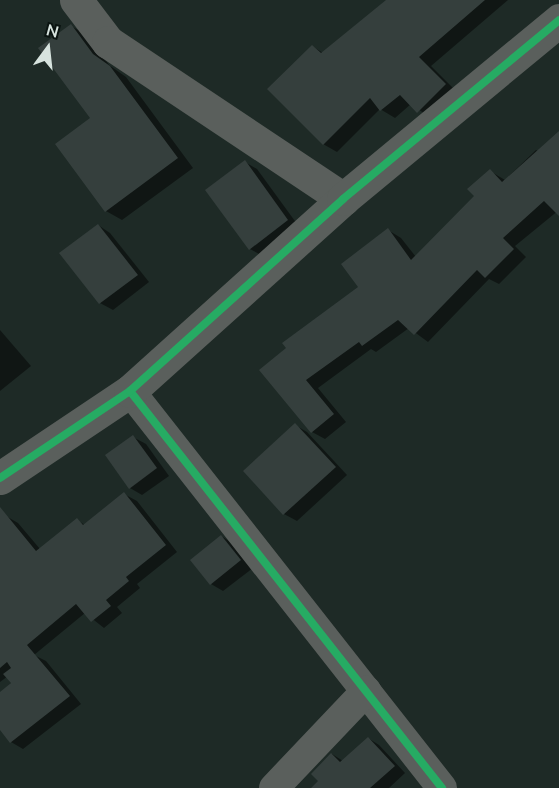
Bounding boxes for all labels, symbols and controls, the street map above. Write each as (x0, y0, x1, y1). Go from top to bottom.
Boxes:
north arrow (18, 18, 78, 78)
text: N (44, 19, 61, 42)

